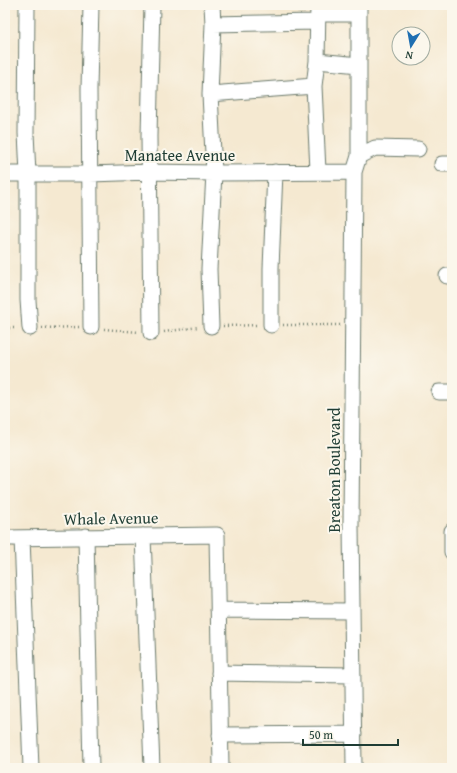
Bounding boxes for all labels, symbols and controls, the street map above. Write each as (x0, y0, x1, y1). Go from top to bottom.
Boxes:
north arrow (391, 26, 431, 66)
text: N (403, 47, 414, 64)
street label: Manatee Avenue (125, 143, 235, 167)
street label: Breaton Boulevard (322, 407, 346, 532)
street label: Whale Avenue (63, 505, 159, 531)
scale bar (303, 721, 398, 747)
text: 50 m (309, 726, 333, 743)

